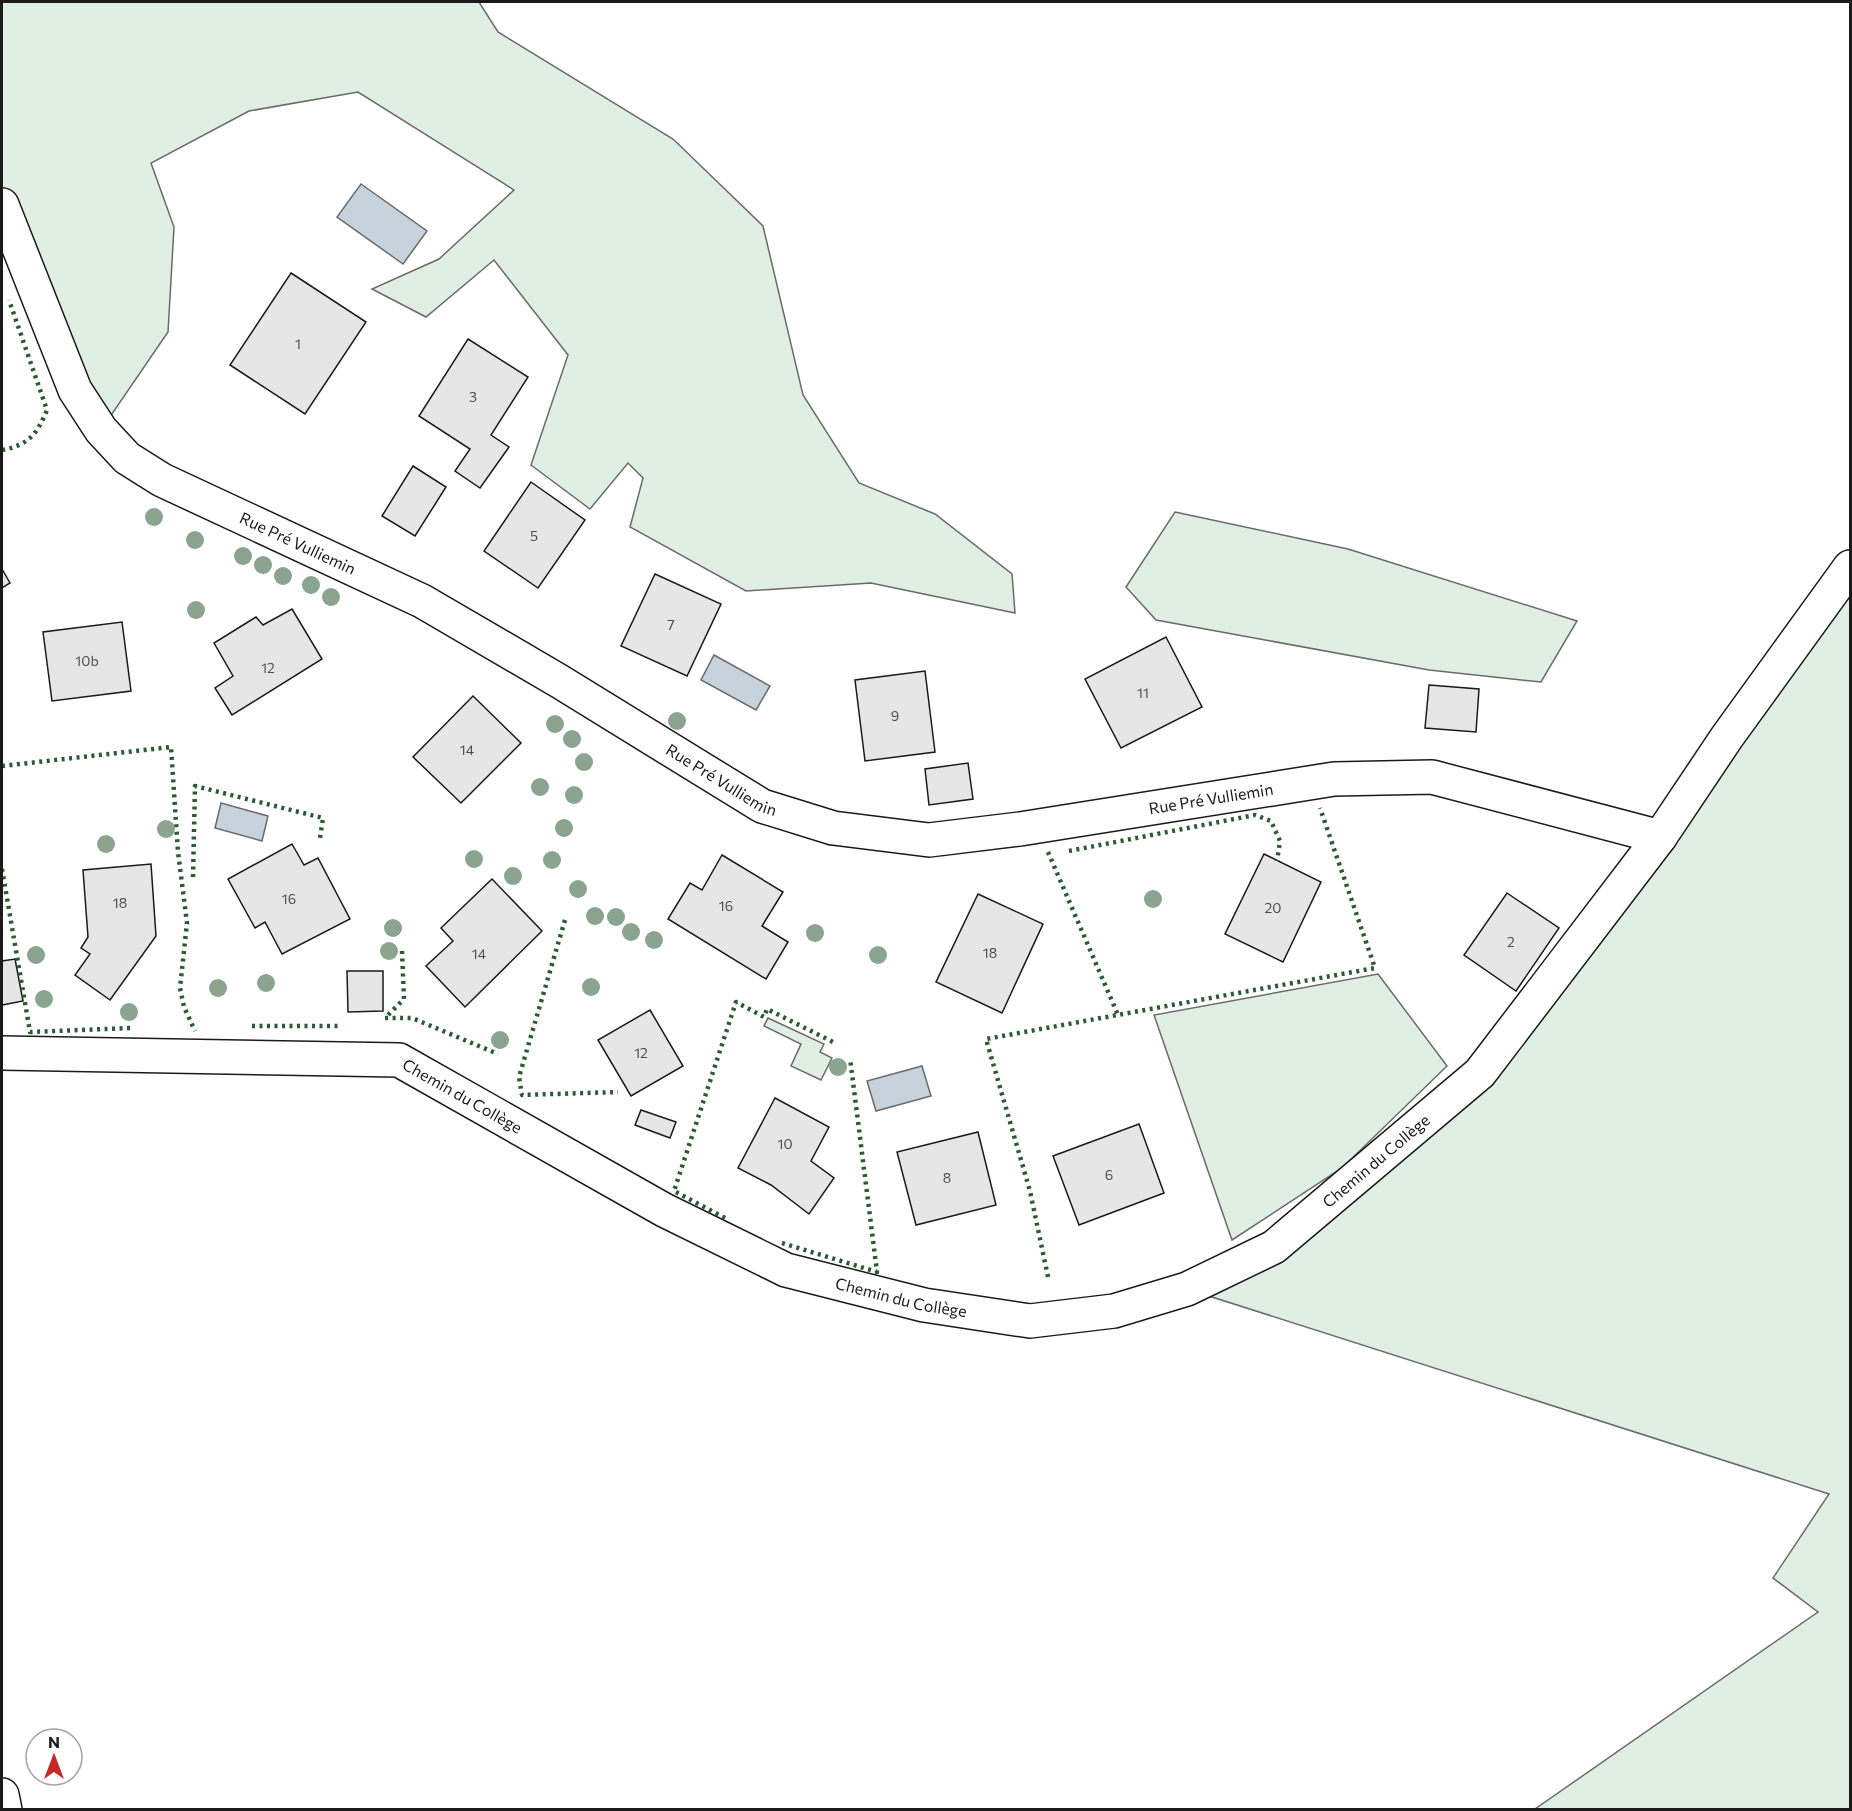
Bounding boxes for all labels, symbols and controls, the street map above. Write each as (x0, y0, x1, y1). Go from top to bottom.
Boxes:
house number: 1 (295, 335, 301, 352)
house number: 3 (469, 388, 477, 405)
street label: Rue Pré Vulliemin (237, 508, 359, 578)
house number: 5 (530, 527, 538, 544)
house number: 7 (667, 616, 675, 633)
house number: 10b (75, 652, 99, 669)
house number: 12 (261, 659, 275, 676)
house number: 11 (1137, 684, 1149, 701)
house number: 9 (891, 707, 899, 724)
street label: Rue Pré Vulliemin (663, 739, 779, 819)
house number: 14 (460, 741, 475, 758)
street label: Rue Pré Vulliemin (1147, 779, 1274, 817)
house number: 16 (282, 890, 296, 907)
house number: 18 (113, 894, 127, 911)
house number: 16 (719, 897, 733, 914)
house number: 20 (1265, 899, 1281, 916)
house number: 2 (1507, 933, 1515, 950)
house number: 18 (983, 944, 997, 961)
house number: 14 (472, 945, 487, 962)
house number: 12 (634, 1044, 648, 1061)
street label: Chemin du Collège (400, 1054, 526, 1137)
street label: Chemin du Collège (1318, 1110, 1433, 1211)
house number: 10 (777, 1135, 793, 1152)
house number: 6 (1105, 1166, 1113, 1183)
house number: 8 (943, 1169, 951, 1186)
street label: Chemin du Collège (834, 1273, 968, 1320)
north arrow (24, 1727, 84, 1787)
text: N (48, 1732, 60, 1751)

